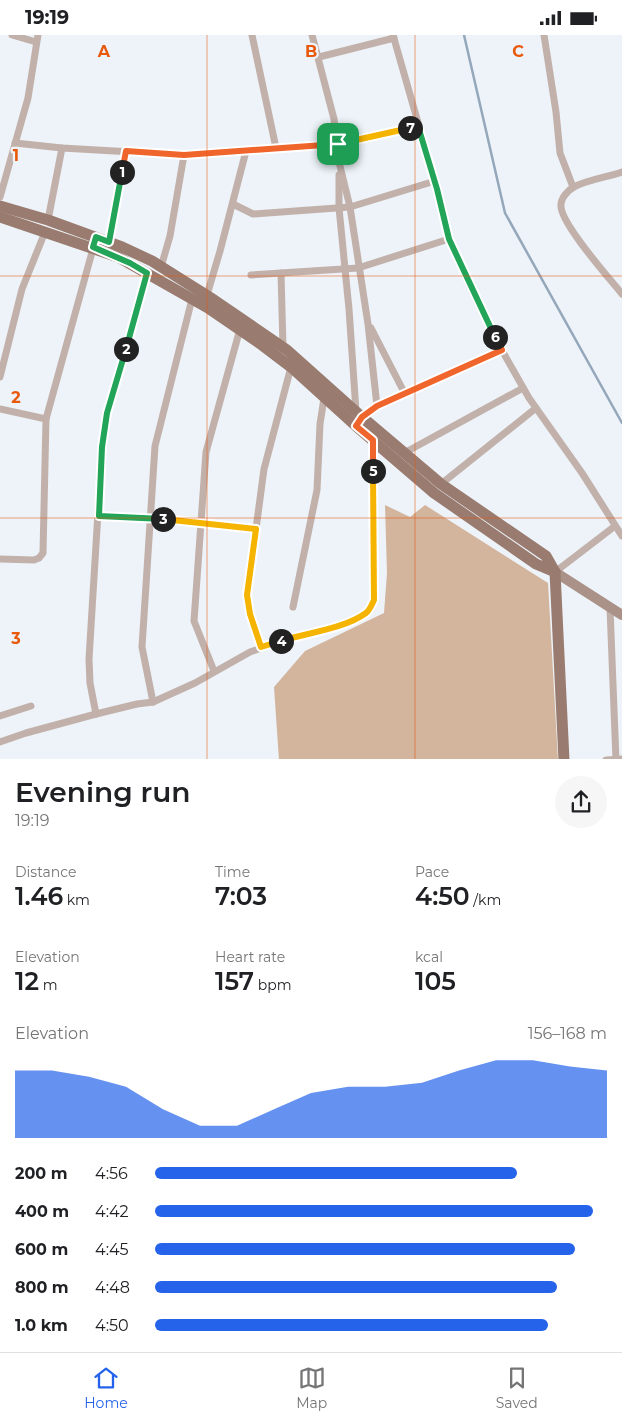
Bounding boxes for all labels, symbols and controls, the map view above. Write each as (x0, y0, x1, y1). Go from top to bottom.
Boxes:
text: 19:19 (25, 6, 69, 29)
text: A (97, 42, 111, 61)
text: B (305, 42, 317, 61)
text: C (512, 42, 524, 61)
pin: 7 (398, 115, 422, 141)
text: 7 (406, 119, 415, 137)
pin (317, 123, 359, 165)
icon: arrive (324, 130, 352, 158)
text: 1 (13, 146, 19, 165)
pin: 1 (110, 159, 134, 185)
text: 1 (120, 163, 125, 181)
pin: 6 (482, 325, 508, 349)
text: 6 (491, 328, 500, 346)
pin: 2 (114, 337, 138, 361)
text: 2 (122, 340, 131, 358)
text: 2 (11, 388, 21, 407)
pin: 5 (360, 459, 386, 483)
text: 5 (369, 462, 378, 480)
pin: 3 (150, 507, 176, 531)
text: 3 (159, 510, 168, 528)
text: 3 (10, 629, 21, 648)
pin: 4 (268, 629, 294, 653)
text: 4 (277, 632, 286, 650)
text: Evening run (15, 775, 190, 809)
button: share (555, 776, 607, 828)
text: 19:19 (15, 811, 49, 830)
text: Distance (15, 863, 77, 881)
text: Time (215, 863, 250, 881)
text: Pace (415, 863, 449, 881)
text: 1.46 (15, 881, 63, 911)
text: 7:03 (215, 881, 267, 911)
text: 4:50 (415, 881, 470, 911)
text: km (63, 891, 90, 909)
text: /km (470, 891, 501, 909)
text: Elevation (15, 948, 80, 966)
text: Heart rate (215, 948, 285, 966)
text: kcal (415, 948, 443, 966)
text: 12 (15, 966, 39, 996)
text: 157 (215, 966, 254, 996)
text: 105 (415, 966, 456, 996)
text: m (39, 976, 58, 994)
text: bpm (254, 976, 292, 994)
text: Elevation (15, 1024, 89, 1043)
text: 156–168 m (528, 1024, 607, 1043)
text: 200 m (15, 1164, 67, 1183)
text: 4:56 (95, 1164, 128, 1183)
text: 400 m (15, 1202, 69, 1221)
text: 4:42 (95, 1202, 129, 1221)
text: 600 m (15, 1240, 68, 1259)
text: 4:45 (95, 1240, 129, 1259)
text: 800 m (15, 1278, 69, 1297)
text: 4:48 (95, 1278, 130, 1297)
text: 1.0 km (15, 1316, 68, 1335)
text: 4:50 (95, 1316, 129, 1335)
tab: Home (84, 1364, 128, 1412)
tab: Map (296, 1364, 327, 1412)
tab: Saved (496, 1364, 538, 1412)

